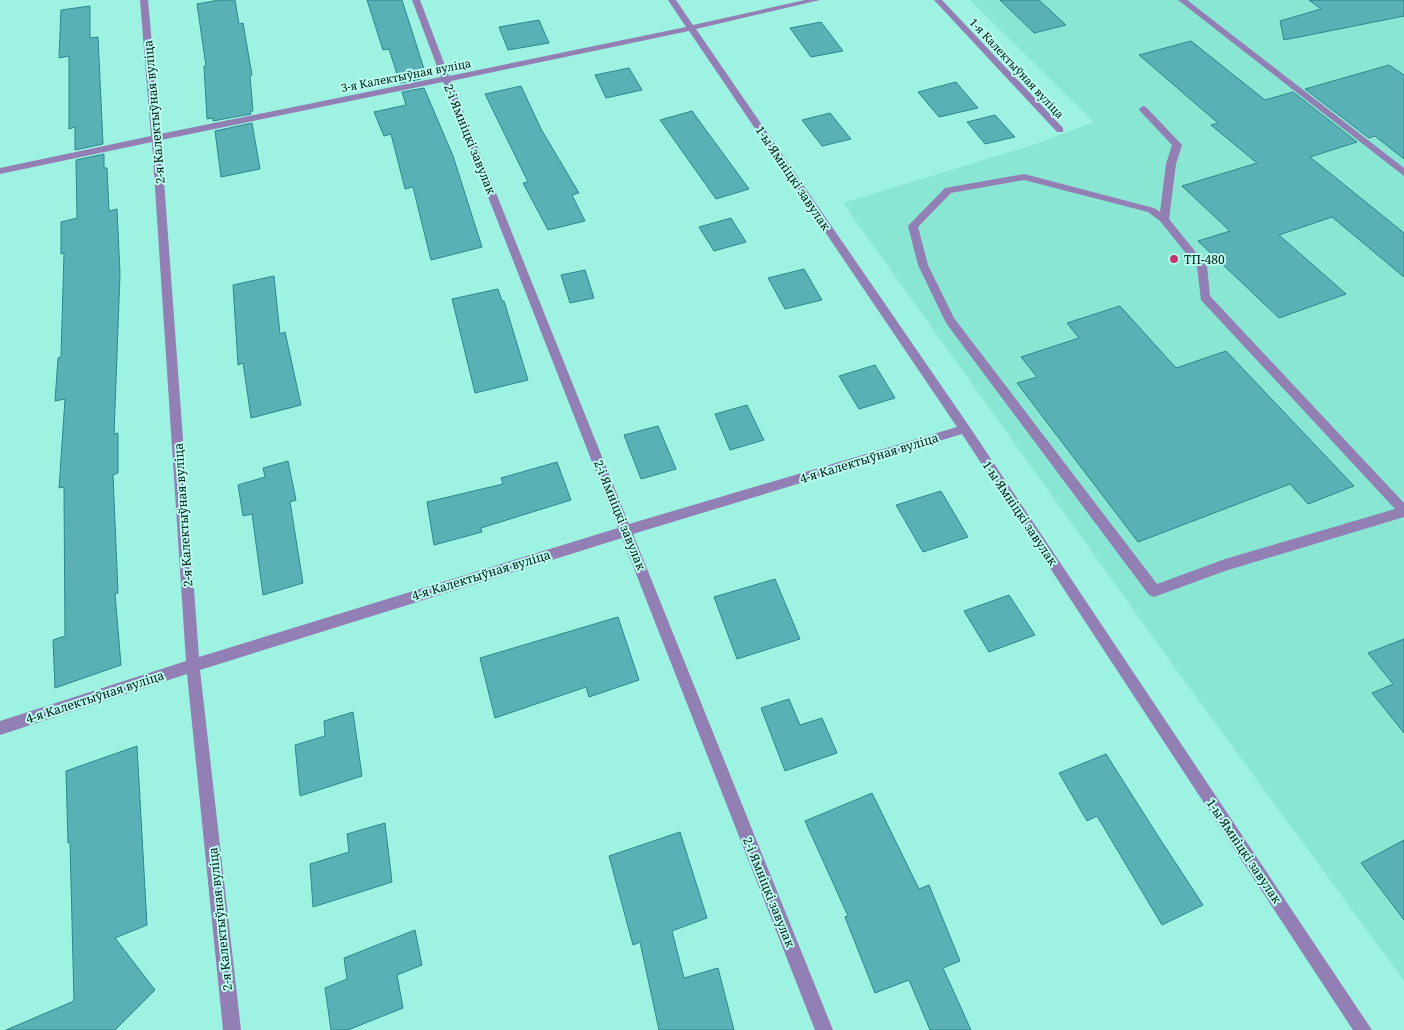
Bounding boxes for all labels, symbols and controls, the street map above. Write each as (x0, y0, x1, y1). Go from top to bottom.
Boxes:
street label: 1-я Калектыўная вуліца (966, 15, 1068, 121)
street label: 2-я Калектыўная вуліца (139, 39, 169, 185)
street label: 3-я Калектыўная вуліца (340, 55, 472, 95)
street label: 2-і Ямніцкі завулак (440, 81, 500, 197)
street label: 1-ы Ямніцкі завулак (752, 122, 835, 234)
place label: ТП-480 (1184, 251, 1225, 268)
marker: ТП-480 (1168, 253, 1180, 265)
street label: 4-я Калектыўная вуліца (798, 429, 941, 487)
street label: 2-я Калектыўная вуліца (169, 442, 197, 588)
street label: 2-і Ямніцкі завулак (590, 457, 650, 573)
street label: 1-ы Ямніцкі завулак (979, 457, 1062, 569)
street label: 4-я Калектыўная вуліца (410, 546, 553, 604)
street label: 4-я Калектыўная вуліца (24, 667, 166, 727)
street label: 1-ы Ямніцкі завулак (1203, 795, 1286, 907)
street label: 2-і Ямніцкі завулак (739, 834, 799, 950)
street label: 2-я Калектыўная вуліца (204, 846, 236, 992)

